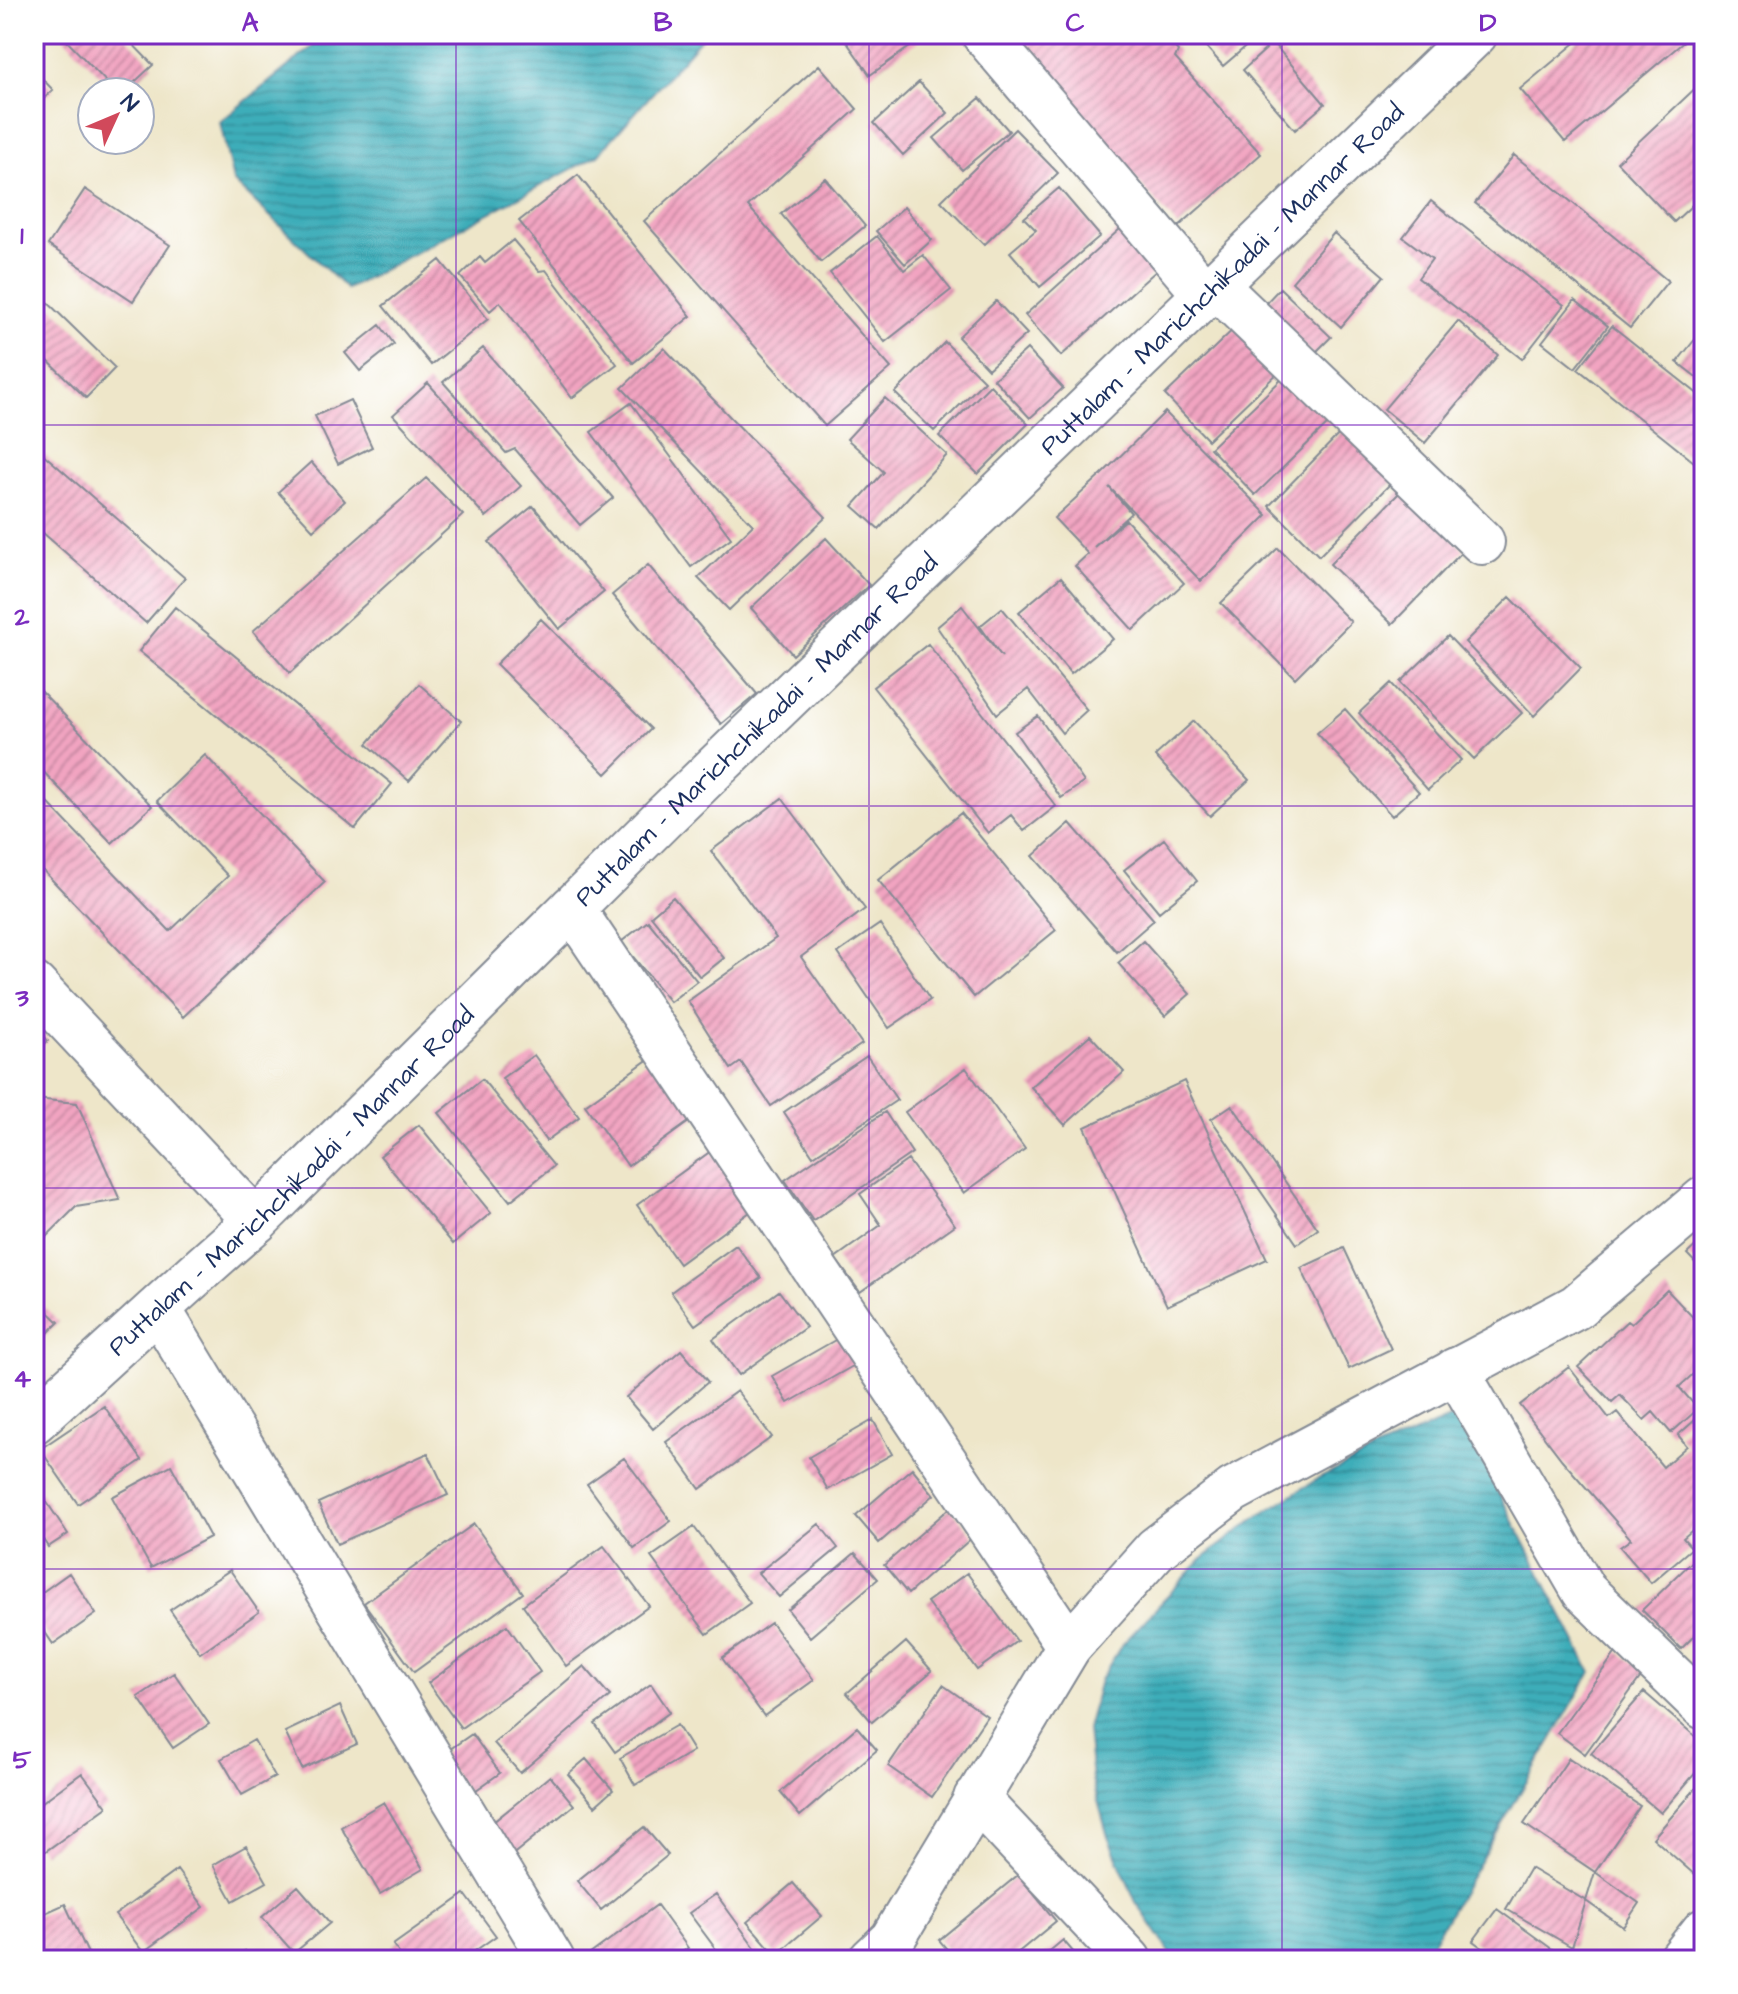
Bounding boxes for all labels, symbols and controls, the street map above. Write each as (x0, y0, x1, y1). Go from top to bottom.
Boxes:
text: A (242, 5, 259, 41)
text: B (654, 5, 673, 41)
text: C (1066, 5, 1085, 41)
text: D (1480, 5, 1497, 41)
north arrow (76, 76, 156, 156)
text: N (113, 87, 145, 119)
street label: Puttalam - Marichchikadai - Mannar Road (1032, 95, 1412, 464)
text: 1 (20, 218, 24, 254)
street label: Puttalam - Marichchikadai - Mannar Road (567, 545, 946, 915)
text: 2 (14, 599, 30, 635)
text: 3 (14, 980, 29, 1016)
street label: Puttalam - Marichchikadai - Mannar Road (100, 998, 482, 1364)
text: 4 (13, 1361, 31, 1397)
text: 5 (13, 1742, 32, 1778)

